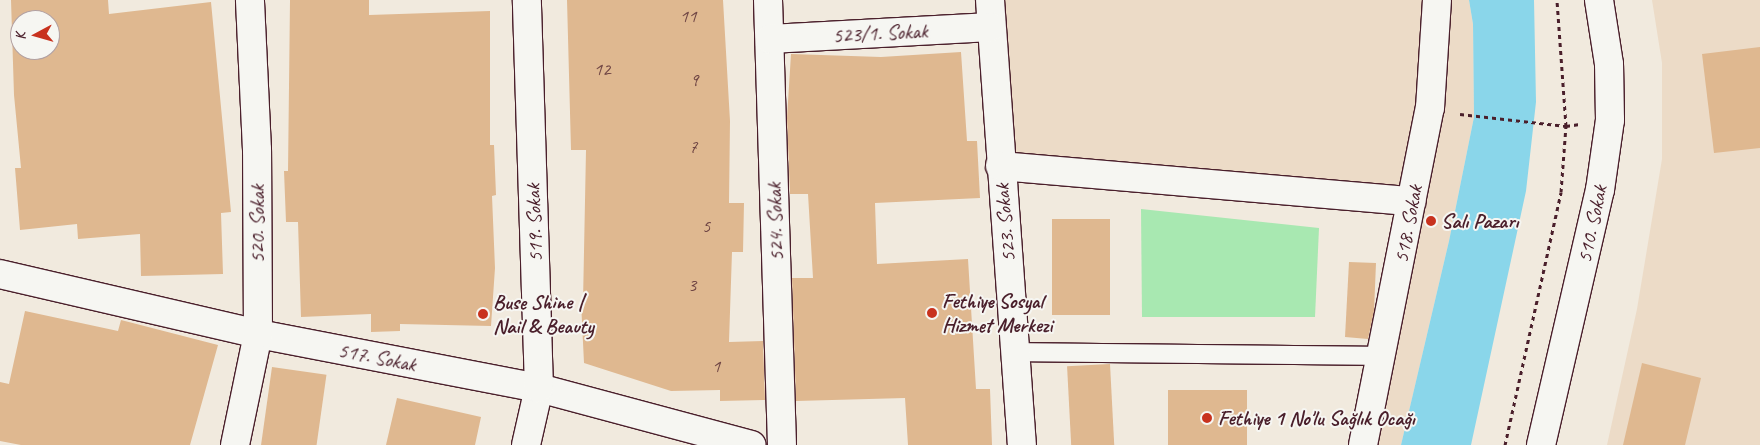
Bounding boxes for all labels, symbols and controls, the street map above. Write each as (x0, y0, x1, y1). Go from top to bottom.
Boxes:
house number: 11 (679, 6, 697, 28)
north arrow (10, 10, 60, 60)
street label: 523/1. Sokak (832, 18, 928, 48)
text: K (12, 32, 29, 41)
house number: 12 (593, 59, 611, 81)
house number: 9 (690, 70, 698, 92)
house number: 7 (689, 137, 697, 159)
street label: 524. Sokak (761, 182, 789, 262)
street label: 519. Sokak (520, 183, 548, 263)
street label: 523. Sokak (989, 183, 1021, 263)
street label: 518. Sokak (1388, 183, 1428, 265)
street label: 510. Sokak (1571, 183, 1613, 265)
street label: 520. Sokak (244, 185, 270, 263)
place label: Salı Pazarı (1441, 208, 1518, 234)
marker: Salı Pazarı (1425, 215, 1437, 227)
house number: 5 (702, 216, 710, 238)
house number: 3 (688, 275, 696, 297)
place label: Fethiye Sosyal Hizmet Merkezi (942, 288, 1052, 338)
place label: Buse Shine | Nail & Beauty (493, 289, 594, 339)
marker: Fethiye Sosyal Hizmet Merkezi (926, 307, 938, 319)
marker: Buse Shine | Nail & Beauty (477, 308, 489, 320)
street label: 517. Sokak (336, 337, 418, 377)
house number: 1 (712, 356, 720, 378)
place label: Fethiye 1 No'lu Sağlık Ocağı (1218, 405, 1415, 431)
marker: Fethiye 1 No'lu Sağlık Ocağı (1200, 411, 1214, 425)

